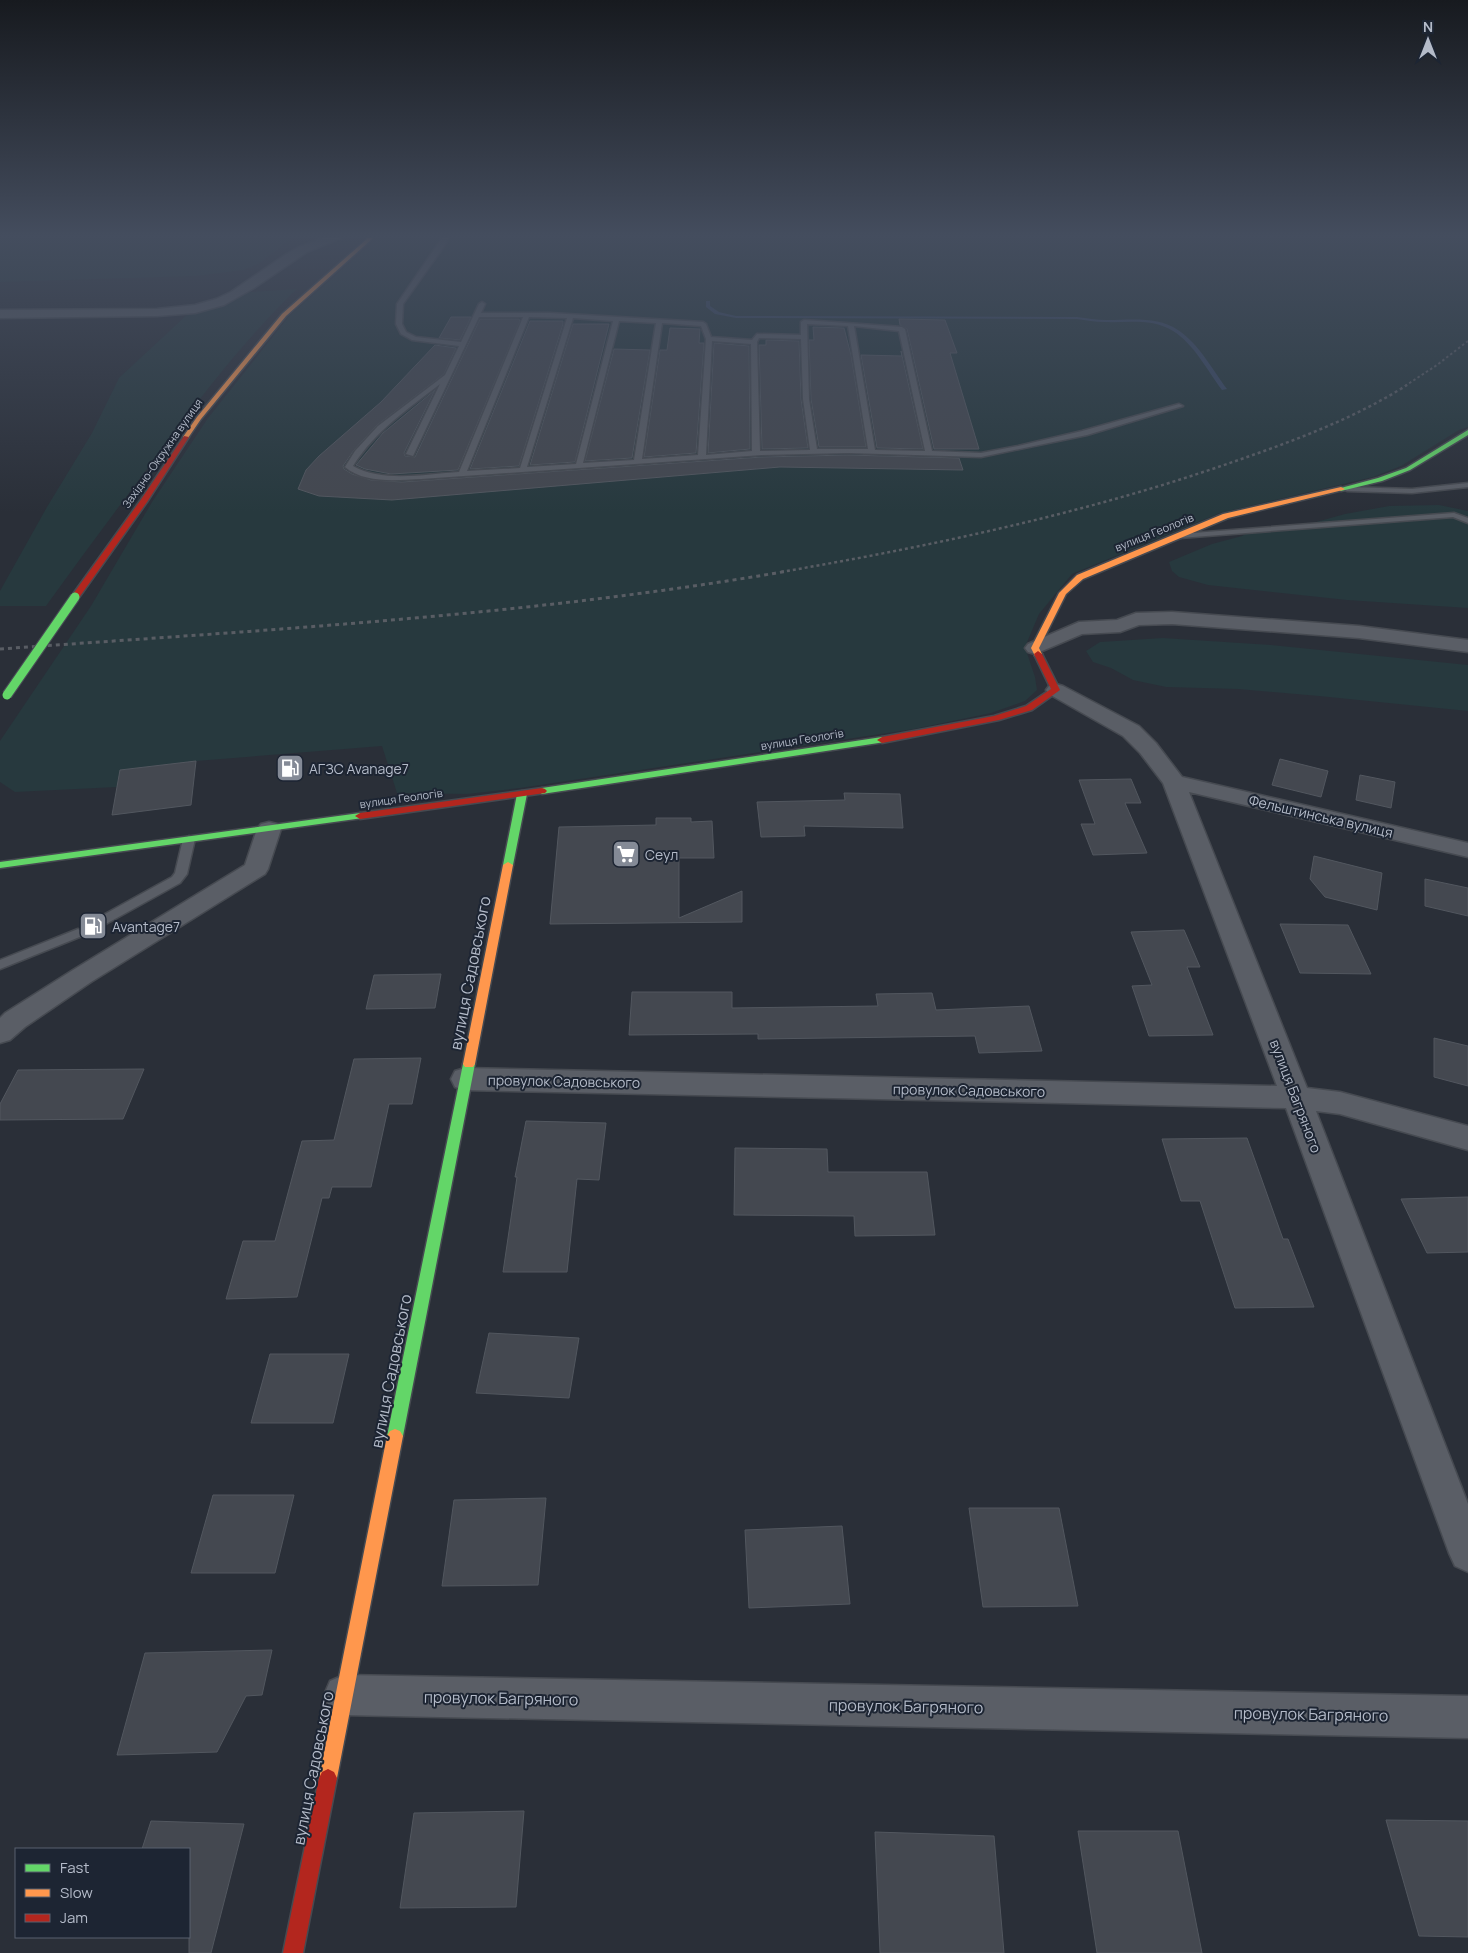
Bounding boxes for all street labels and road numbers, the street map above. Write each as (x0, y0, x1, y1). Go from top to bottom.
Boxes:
street label: Західно-Окружна вулиця (119, 395, 205, 511)
street label: вулиця Геологів (1112, 509, 1196, 555)
street label: вулиця Геологів (760, 725, 845, 753)
street label: вулиця Геологів (359, 785, 444, 811)
street label: Фельштинська вулиця (1247, 790, 1395, 842)
street label: вулиця Садовського (444, 894, 496, 1052)
street label: вулиця Багряного (1266, 1037, 1326, 1155)
street label: провулок Садовського (488, 1070, 640, 1092)
street label: провулок Садовського (893, 1079, 1045, 1101)
street label: вулиця Садовського (365, 1292, 417, 1450)
street label: провулок Багряного (424, 1686, 578, 1710)
street label: вулиця Садовського (287, 1689, 339, 1847)
street label: провулок Багряного (829, 1694, 983, 1718)
street label: провулок Багряного (1234, 1702, 1388, 1726)

